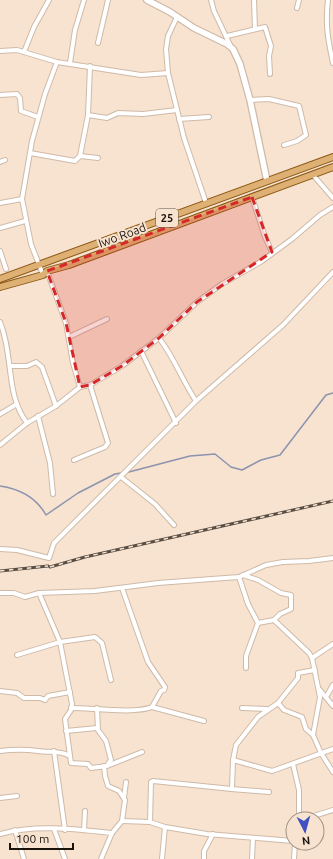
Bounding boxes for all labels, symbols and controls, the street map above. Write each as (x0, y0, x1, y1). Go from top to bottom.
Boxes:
road number: 25 (156, 209, 178, 227)
street label: Iwo Road (96, 220, 148, 250)
north arrow (285, 811, 325, 851)
scale bar (10, 825, 73, 851)
text: 100 m (16, 832, 49, 845)
text: N (301, 835, 311, 847)

